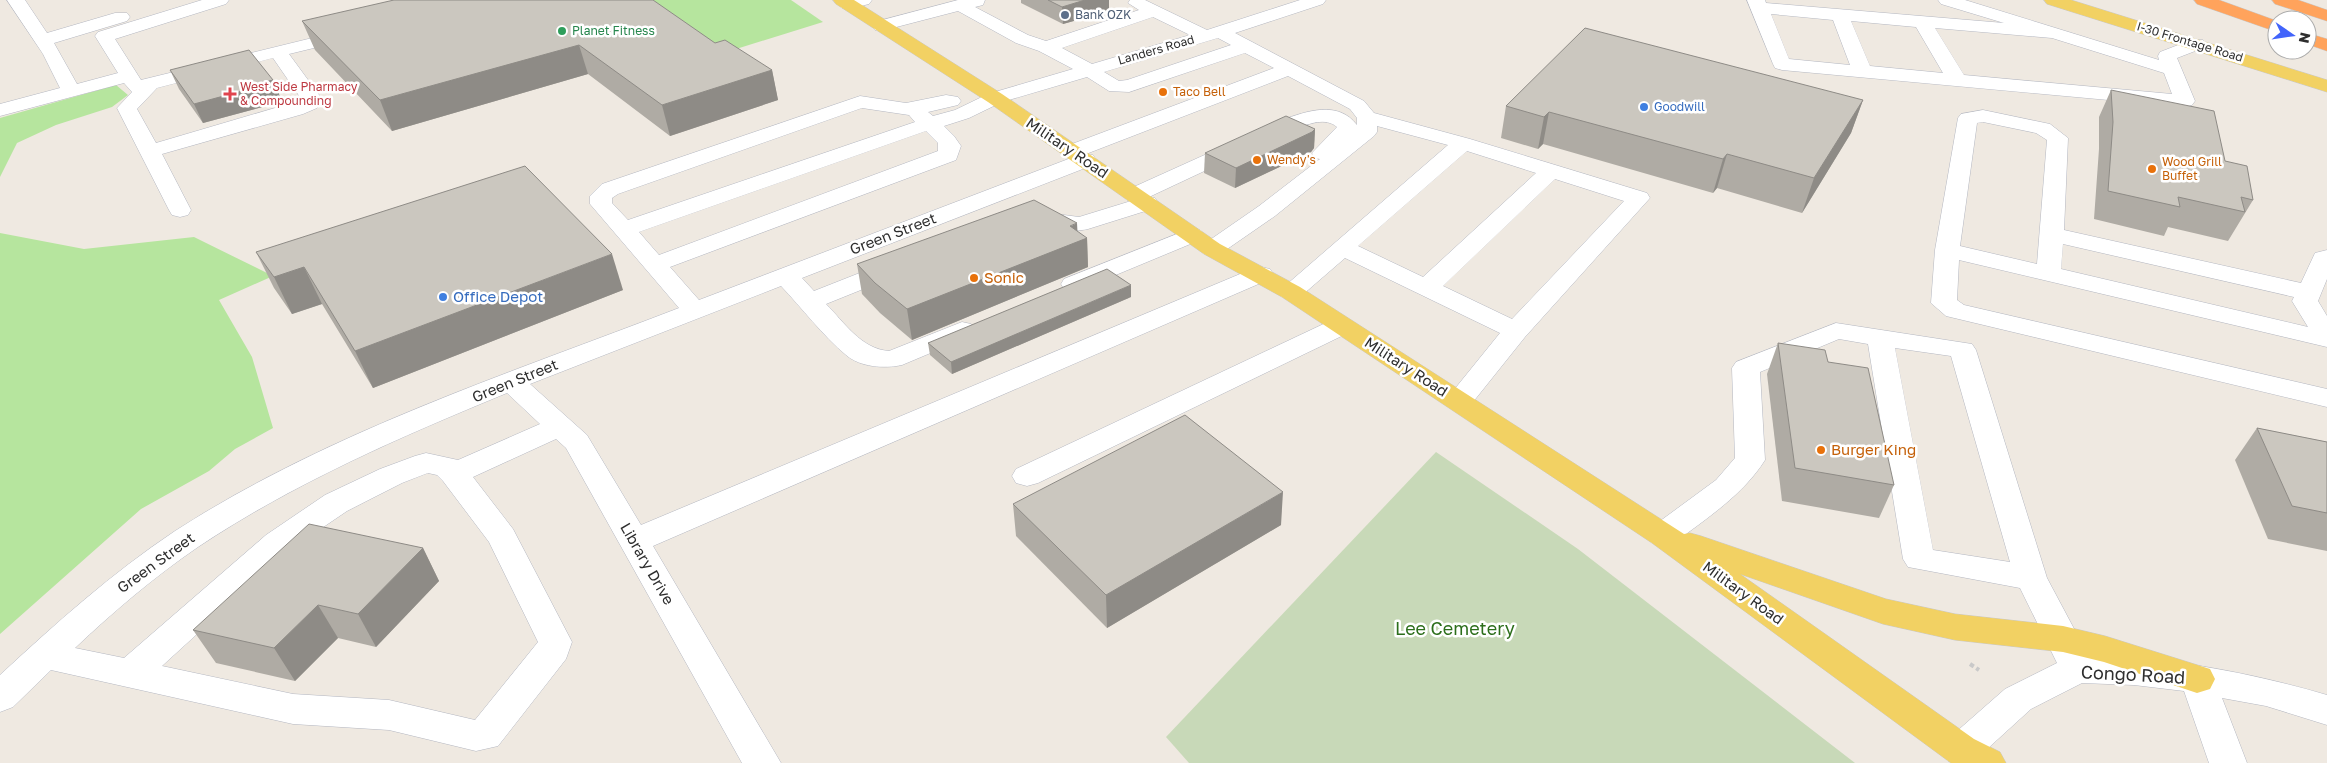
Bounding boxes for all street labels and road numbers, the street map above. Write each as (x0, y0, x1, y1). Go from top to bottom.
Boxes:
street label: I-30 Frontage Road (2135, 18, 2245, 65)
street label: Landers Road (1116, 31, 1196, 68)
street label: Military Road (1023, 113, 1112, 181)
street label: Green Street (847, 208, 938, 258)
street label: Military Road (1362, 333, 1451, 400)
street label: Green Street (469, 355, 560, 405)
street label: Library Drive (617, 519, 679, 608)
street label: Green Street (113, 528, 198, 596)
street label: Military Road (1700, 557, 1787, 628)
street label: Congo Road (2080, 660, 2186, 688)

